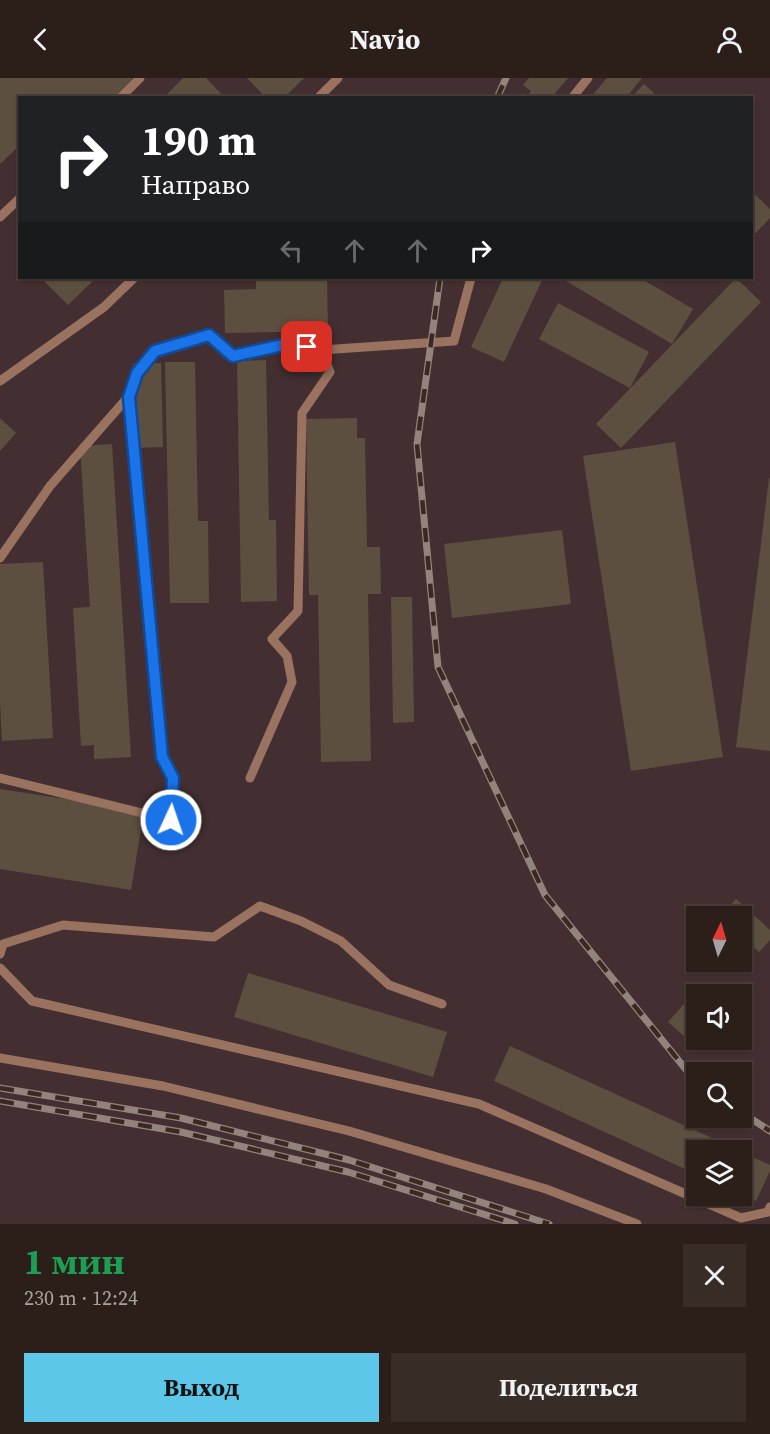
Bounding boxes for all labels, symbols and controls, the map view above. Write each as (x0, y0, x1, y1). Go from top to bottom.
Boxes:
text: Navio (350, 21, 420, 58)
icon: back (24, 23, 57, 56)
icon: person (713, 23, 746, 56)
text: 190 m (141, 111, 256, 169)
icon: right (42, 120, 120, 198)
text: Направо (141, 166, 250, 203)
icon: left (275, 234, 308, 267)
icon: ahead (338, 234, 371, 267)
icon: ahead (401, 234, 434, 267)
icon: right (464, 234, 497, 267)
pin (281, 321, 332, 372)
icon: arrive (290, 330, 323, 363)
position arrow (139, 788, 203, 852)
north arrow (686, 906, 752, 972)
map controls (686, 906, 752, 1206)
button: sound (686, 984, 752, 1050)
button: search (686, 1062, 752, 1128)
button: layers (686, 1140, 752, 1206)
text: 1 мин (24, 1237, 125, 1286)
button: close (683, 1244, 746, 1307)
text: 230 m · 12:24 (24, 1284, 138, 1312)
button: Выход (24, 1353, 379, 1422)
button: Поделиться (391, 1353, 746, 1422)

